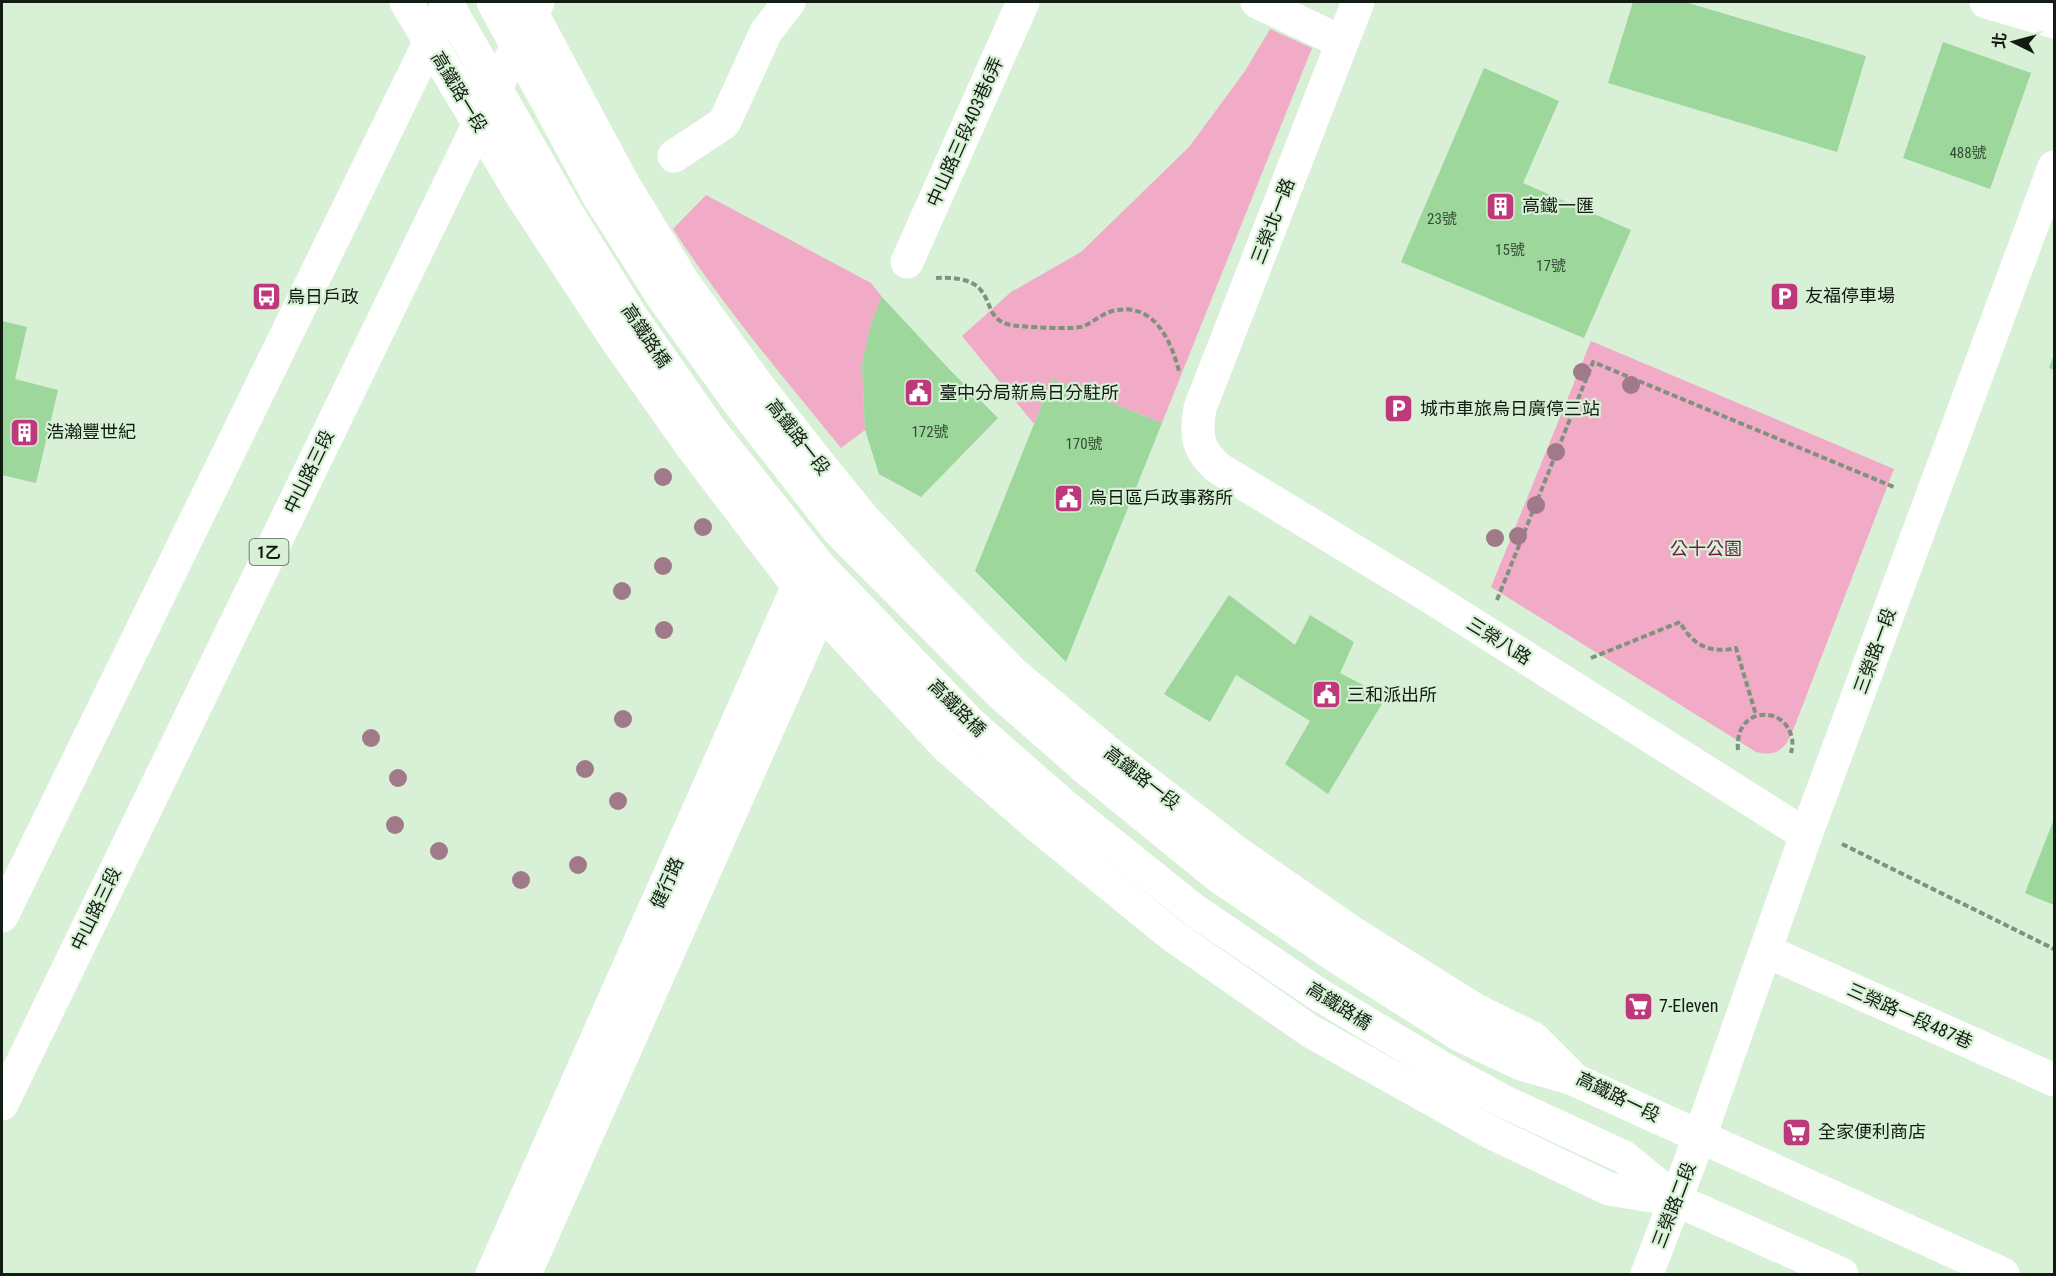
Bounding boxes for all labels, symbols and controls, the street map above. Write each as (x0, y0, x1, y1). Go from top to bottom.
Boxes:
north arrow (1984, 12, 2044, 72)
text: 北 (1989, 32, 2010, 49)
street label: 高鐵路一段 (427, 48, 492, 136)
street label: 中山路三段403巷6弄 (922, 54, 1007, 210)
house number: 488號 (1949, 144, 1987, 162)
street label: 三榮北一路 (1247, 175, 1298, 267)
building icon: 高鐵一匯 (1485, 190, 1517, 222)
place label: 高鐵一匯 (1522, 195, 1594, 216)
house number: 23號 (1427, 210, 1457, 228)
house number: 15號 (1495, 241, 1525, 259)
house number: 17號 (1536, 257, 1566, 275)
parking icon: 友福停車場 (1768, 280, 1800, 312)
bus stop icon: 烏日戶政 (250, 281, 282, 313)
place label: 友福停車場 (1805, 285, 1895, 306)
place label: 烏日戶政 (287, 286, 359, 307)
street label: 高鐵路橋 (618, 300, 675, 371)
public building icon: 臺中分局新烏日分駐所 (902, 377, 934, 409)
place label: 臺中分局新烏日分駐所 (939, 382, 1119, 403)
parking icon: 城市車旅烏日廣停三站 (1383, 393, 1415, 425)
street label: 高鐵路一段 (762, 395, 834, 479)
place label: 城市車旅烏日廣停三站 (1420, 398, 1600, 419)
building icon: 浩瀚豐世紀 (9, 416, 41, 448)
place label: 浩瀚豐世紀 (46, 421, 136, 442)
house number: 172號 (911, 423, 949, 441)
street label: 中山路三段 (279, 427, 338, 517)
house number: 170號 (1065, 435, 1103, 453)
public building icon: 烏日區戶政事務所 (1052, 482, 1084, 514)
place label: 烏日區戶政事務所 (1089, 487, 1233, 508)
park label: 公十公園 (1670, 538, 1742, 559)
road number: 1乙 (250, 539, 288, 565)
street label: 三榮路一段 (1849, 605, 1900, 697)
street label: 三榮八路 (1463, 613, 1535, 669)
street label: 高鐵路橋 (924, 675, 990, 741)
public building icon: 三和派出所 (1310, 679, 1342, 711)
place label: 三和派出所 (1347, 684, 1437, 705)
street label: 高鐵路一段 (1100, 742, 1184, 814)
street label: 健行路 (646, 854, 687, 912)
street label: 中山路三段 (66, 864, 125, 954)
street label: 高鐵路橋 (1303, 978, 1375, 1034)
street label: 三榮路一段487巷 (1844, 979, 1976, 1053)
supermarket icon: 7-Eleven (1622, 990, 1654, 1022)
place label: 7-Eleven (1659, 995, 1719, 1016)
street label: 高鐵路一段 (1573, 1067, 1663, 1126)
supermarket icon: 全家便利商店 (1781, 1116, 1813, 1148)
place label: 全家便利商店 (1818, 1121, 1926, 1142)
street label: 三榮路二段 (1648, 1159, 1699, 1251)

